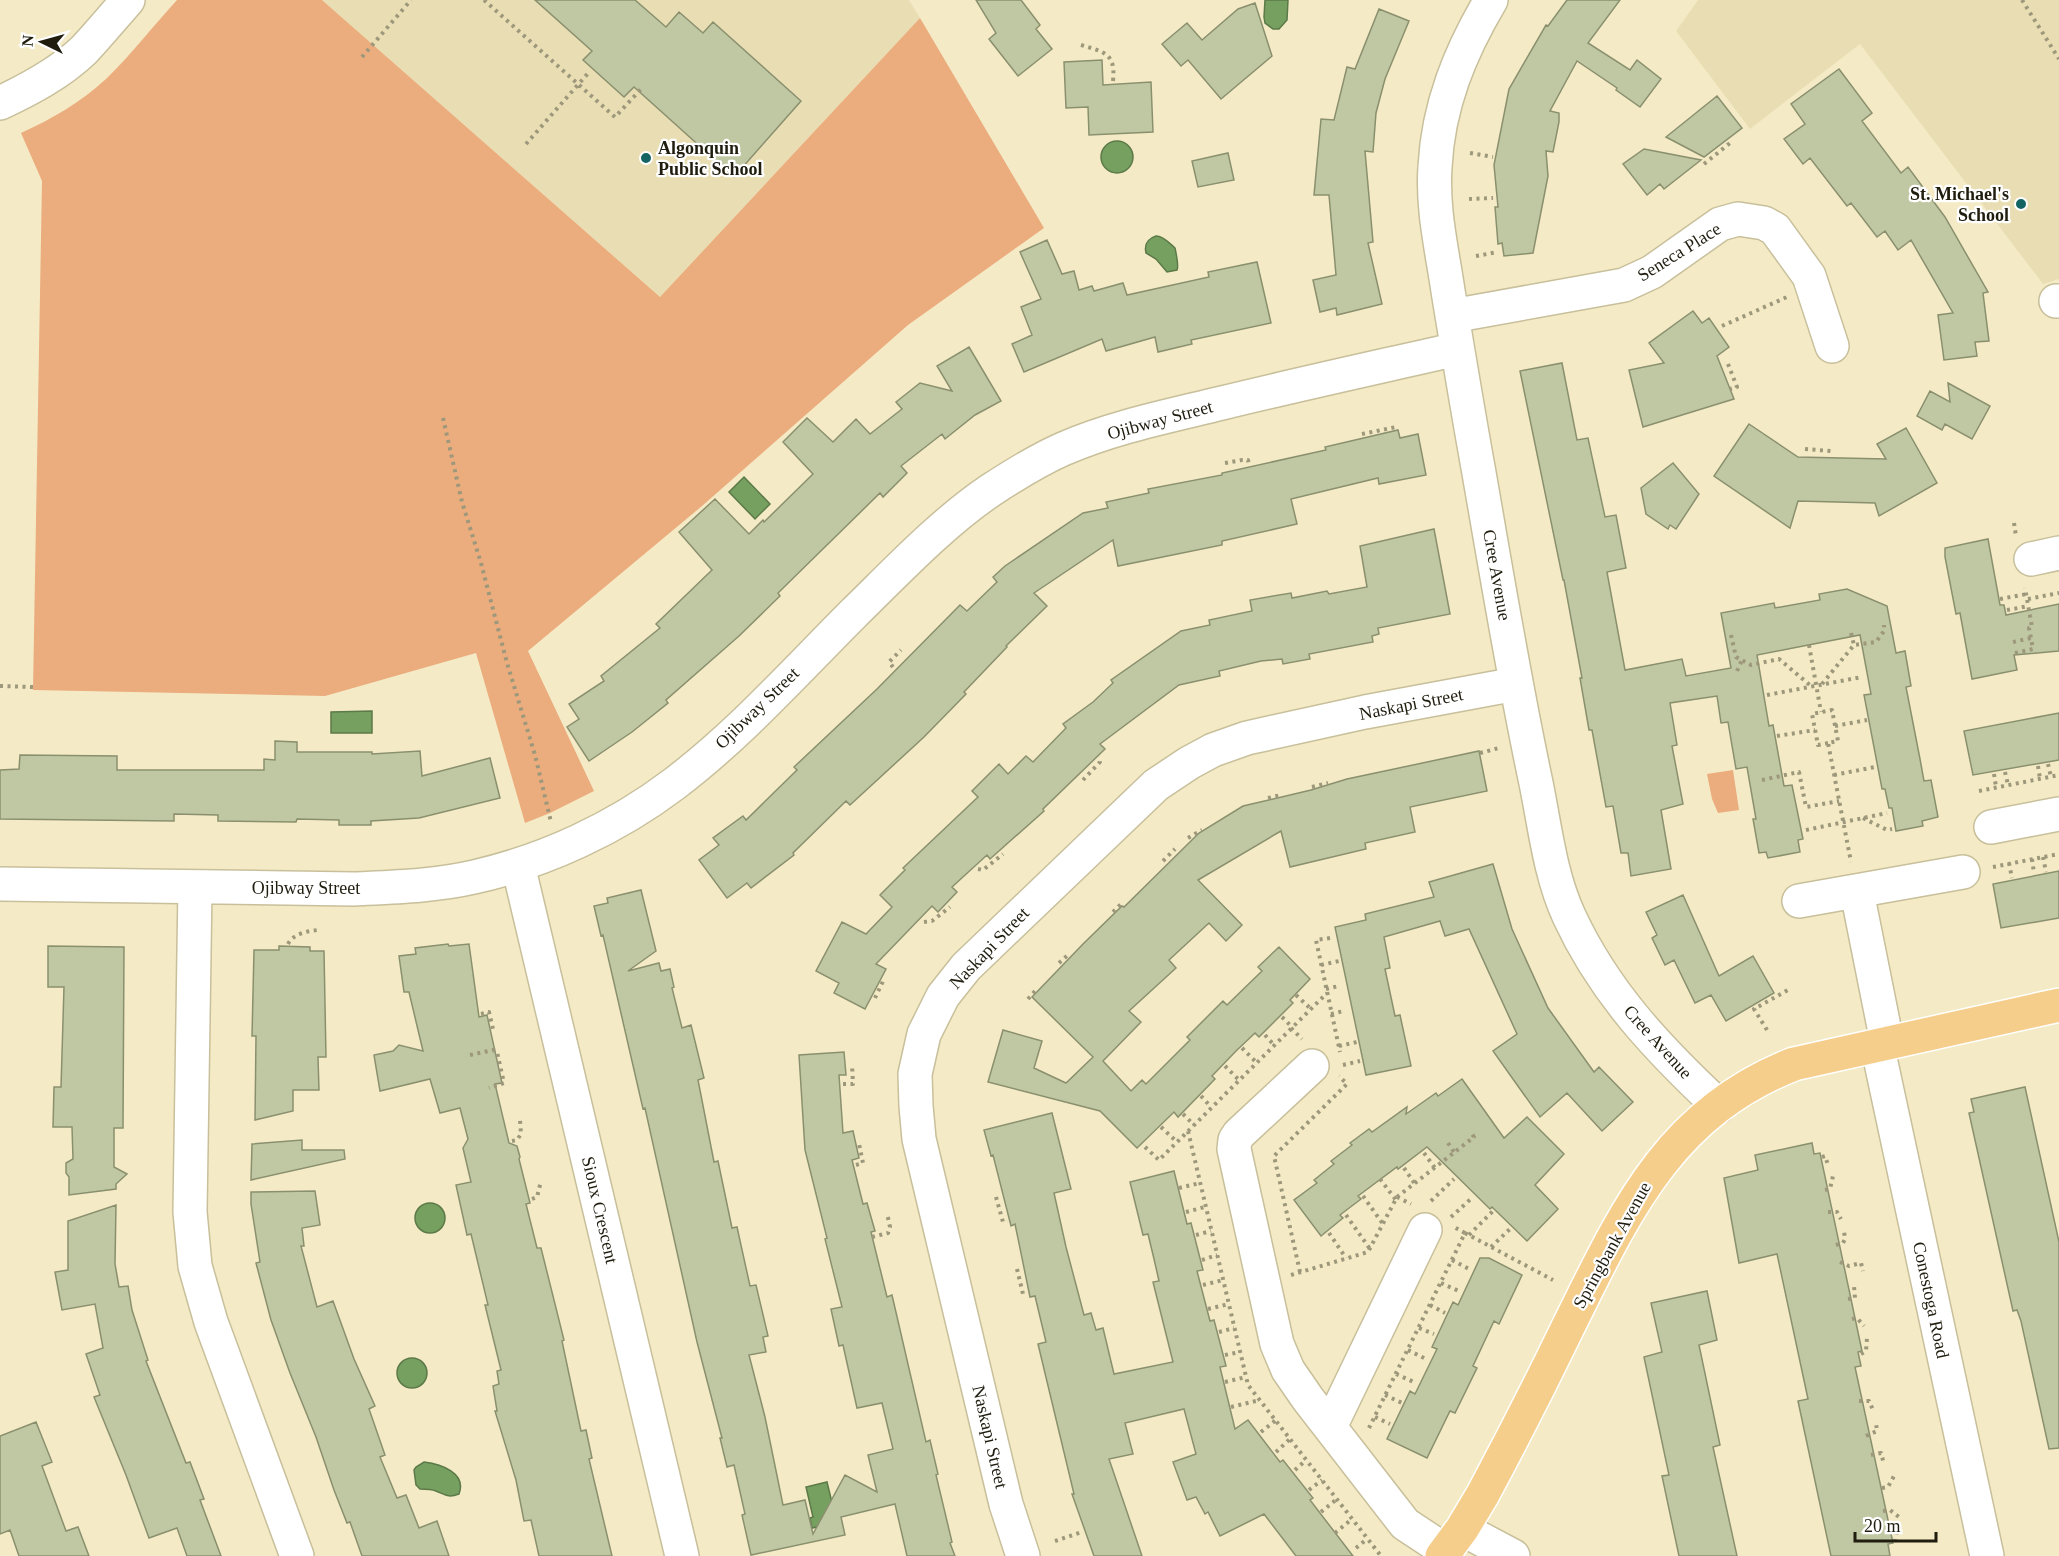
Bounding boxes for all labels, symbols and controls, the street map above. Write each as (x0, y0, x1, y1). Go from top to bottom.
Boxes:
north arrow (12, 12, 72, 72)
text: N (19, 34, 37, 47)
place label: Algonquin Public School (658, 138, 763, 179)
marker: Algonquin Public School (639, 151, 653, 165)
place label: St. Michael's School (1910, 184, 2009, 225)
marker: St. Michael's School (2014, 197, 2028, 211)
street label: Seneca Place (1634, 218, 1724, 286)
street label: Ojibway Street (1105, 396, 1215, 444)
street label: Cree Avenue (1479, 528, 1515, 622)
street label: Ojibway Street (711, 663, 803, 753)
street label: Naskapi Street (1357, 684, 1465, 724)
street label: Ojibway Street (252, 878, 360, 898)
street label: Naskapi Street (945, 903, 1033, 993)
street label: Cree Avenue (1620, 1001, 1696, 1083)
street label: Sioux Crescent (578, 1154, 622, 1266)
street label: Springbank Avenue (1569, 1178, 1655, 1312)
street label: Conestoga Road (1909, 1240, 1953, 1360)
street label: Naskapi Street (968, 1383, 1012, 1491)
scale bar (1855, 1505, 1936, 1543)
text: 20 m (1864, 1516, 1901, 1536)

